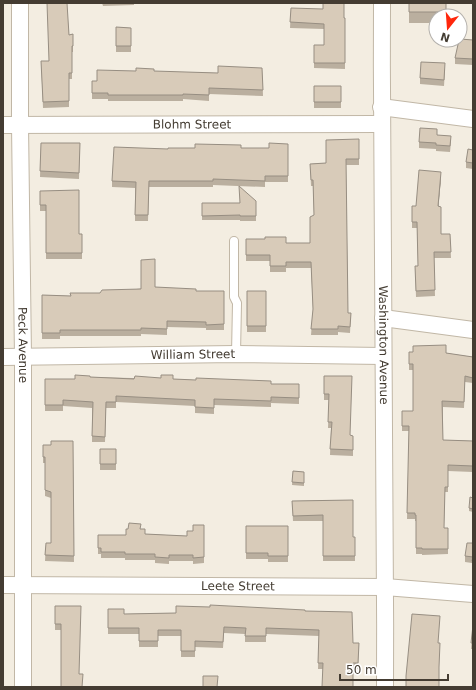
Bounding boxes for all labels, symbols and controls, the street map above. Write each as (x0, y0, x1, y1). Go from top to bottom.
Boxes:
north arrow (428, 8, 468, 48)
text: N (439, 30, 452, 45)
street label: Blohm Street (153, 117, 232, 132)
street label: Washington Avenue (376, 285, 391, 405)
street label: Peck Avenue (15, 307, 30, 383)
street label: William Street (151, 347, 236, 362)
street label: Leete Street (201, 579, 275, 593)
scale bar (340, 656, 448, 682)
text: 50 m (346, 663, 377, 677)

